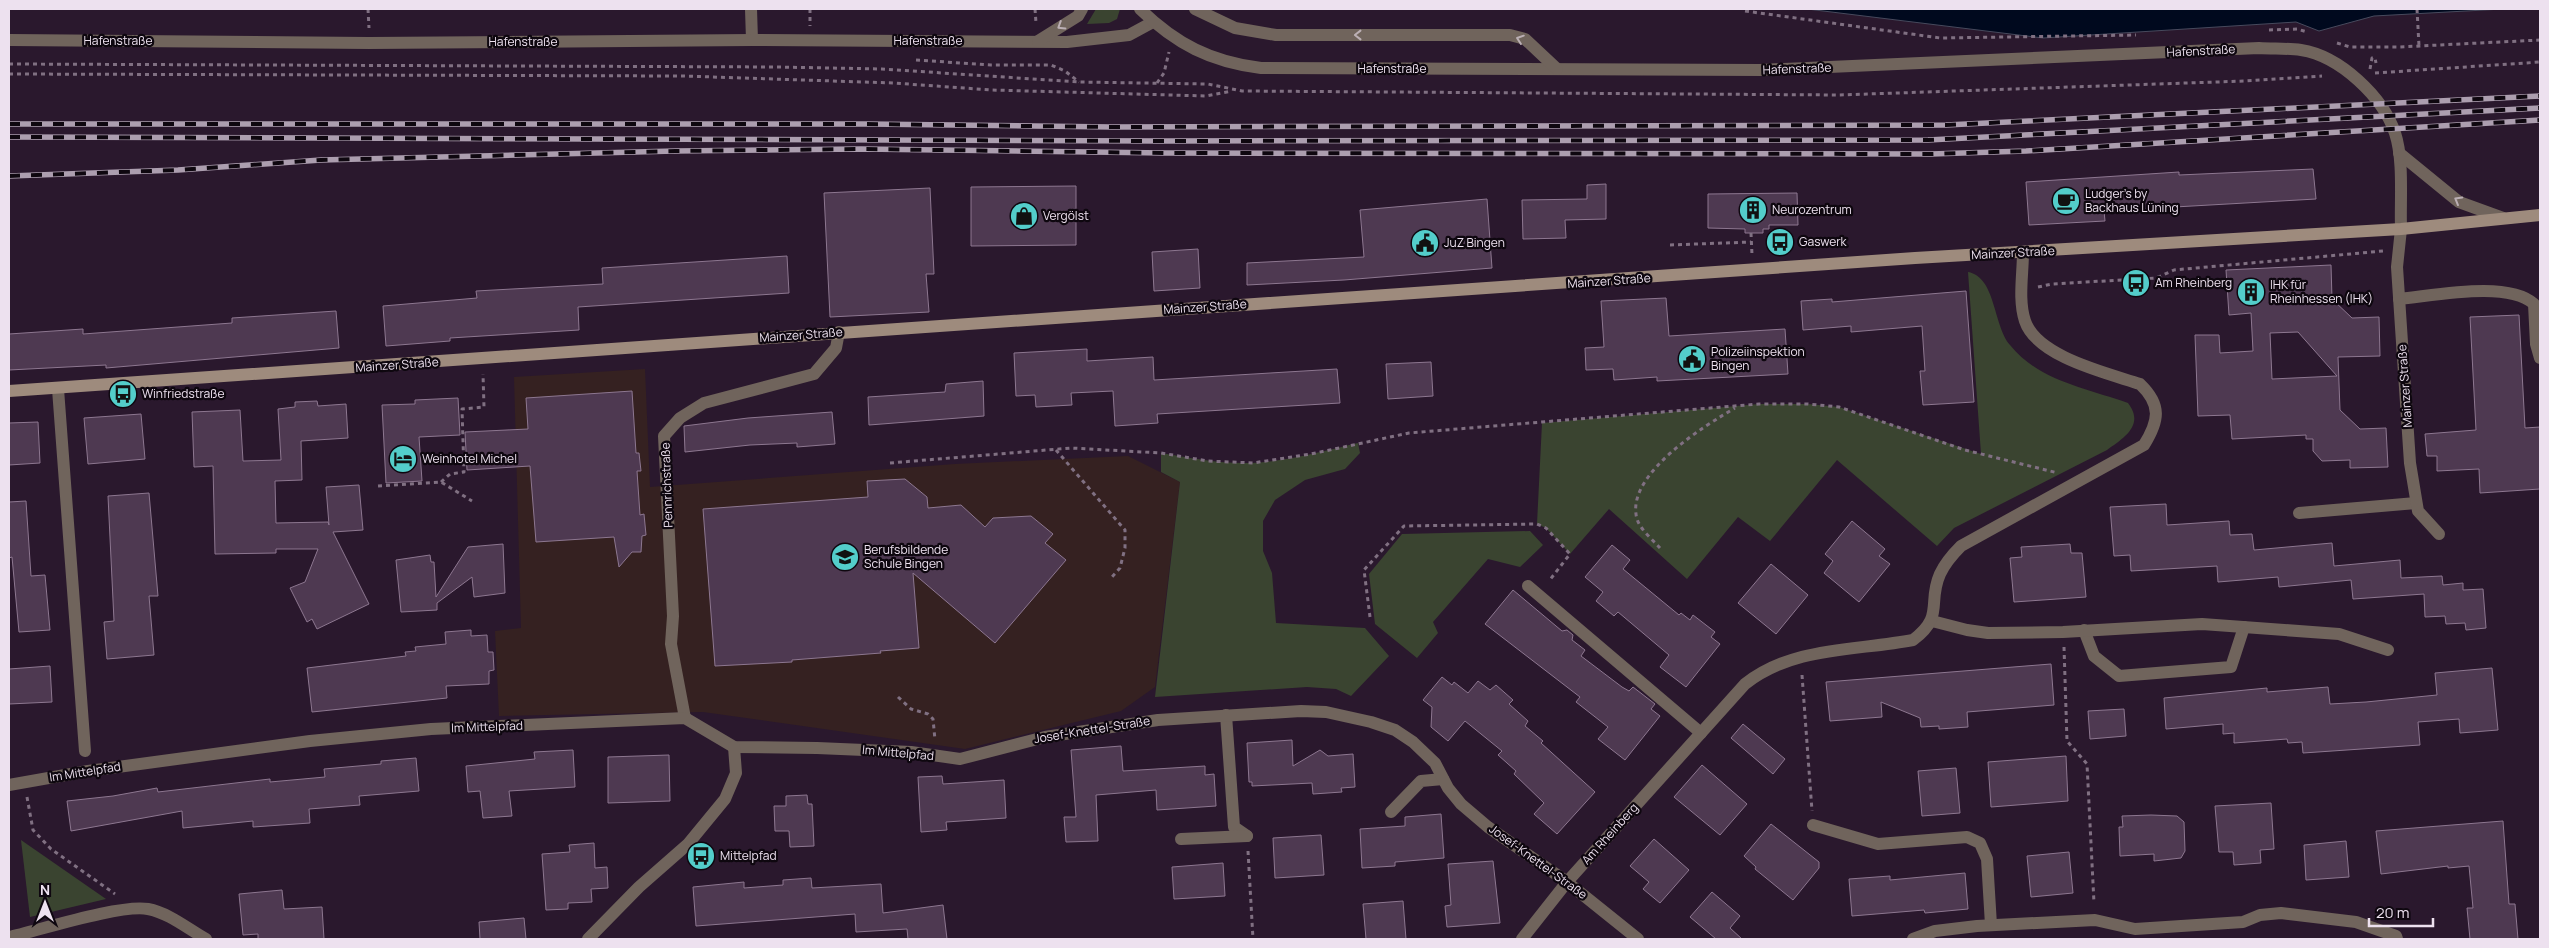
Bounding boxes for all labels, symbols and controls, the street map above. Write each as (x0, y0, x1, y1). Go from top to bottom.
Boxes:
one-way arrow (1058, 20, 1067, 30)
one-way arrow (1354, 30, 1362, 40)
street label: Hafenstraße (84, 32, 152, 49)
street label: Hafenstraße (894, 32, 962, 49)
street label: Hafenstraße (489, 33, 557, 50)
one-way arrow (1516, 34, 1525, 44)
street label: Hafenstraße (2166, 40, 2236, 61)
street label: Hafenstraße (1762, 59, 1832, 78)
street label: Hafenstraße (1358, 60, 1426, 77)
place label: Ludger's by Backhaus Lüning (2085, 185, 2179, 216)
cafe icon: Ludger's by Backhaus Lüning (2051, 186, 2081, 216)
building icon: Neurozentrum (1738, 195, 1768, 225)
one-way arrow (2454, 197, 2463, 207)
shop icon: Vergölst (1009, 201, 1039, 231)
place label: Neurozentrum (1772, 201, 1852, 218)
place label: Vergölst (1043, 207, 1089, 224)
bus stop icon: Gaswerk (1765, 227, 1795, 257)
public building icon: JuZ Bingen (1410, 228, 1440, 258)
place label: Gaswerk (1799, 233, 1847, 250)
place label: JuZ Bingen (1444, 234, 1505, 251)
street label: Mainzer Straße (1971, 242, 2055, 263)
bus stop icon: Am Rheinberg (2121, 268, 2151, 298)
street label: Mainzer Straße (1567, 269, 1651, 292)
place label: Am Rheinberg (2155, 274, 2232, 291)
place label: IHK für Rheinhessen (IHK) (2270, 276, 2373, 307)
building icon: IHK für Rheinhessen (IHK) (2236, 277, 2266, 307)
street label: Mainzer Straße (1163, 295, 1247, 318)
street label: Mainzer Straße (759, 323, 843, 346)
place label: Polizeiinspektion Bingen (1711, 343, 1805, 374)
public building icon: Polizeiinspektion Bingen (1677, 344, 1707, 374)
street label: Mainzer Straße (2393, 344, 2416, 428)
street label: Mainzer Straße (355, 353, 439, 376)
bus stop icon: Winfriedstraße (108, 379, 138, 409)
place label: Winfriedstraße (142, 385, 224, 402)
street label: Pennrichstraße (657, 442, 676, 528)
hotel icon: Weinhotel Michel (388, 444, 418, 474)
place label: Weinhotel Michel (422, 450, 517, 467)
place label: Berufsbildende Schule Bingen (864, 541, 948, 572)
school or university icon: Berufsbildende Schule Bingen (830, 542, 860, 572)
street label: Josef-Knettel-Straße (1033, 712, 1151, 747)
street label: Im Mittelpfad (451, 717, 523, 736)
street label: Im Mittelpfad (861, 741, 935, 764)
street label: Im Mittelpfad (48, 757, 122, 786)
street label: Am Rheinberg (1578, 799, 1642, 868)
street label: Josef-Knettel-Straße (1486, 820, 1591, 903)
bus stop icon: Mittelpfad (686, 841, 716, 871)
place label: Mittelpfad (720, 847, 777, 864)
north arrow (20, 878, 70, 928)
text: N (40, 880, 50, 899)
scale bar (2369, 896, 2433, 928)
text: 20 m (2376, 902, 2409, 923)

